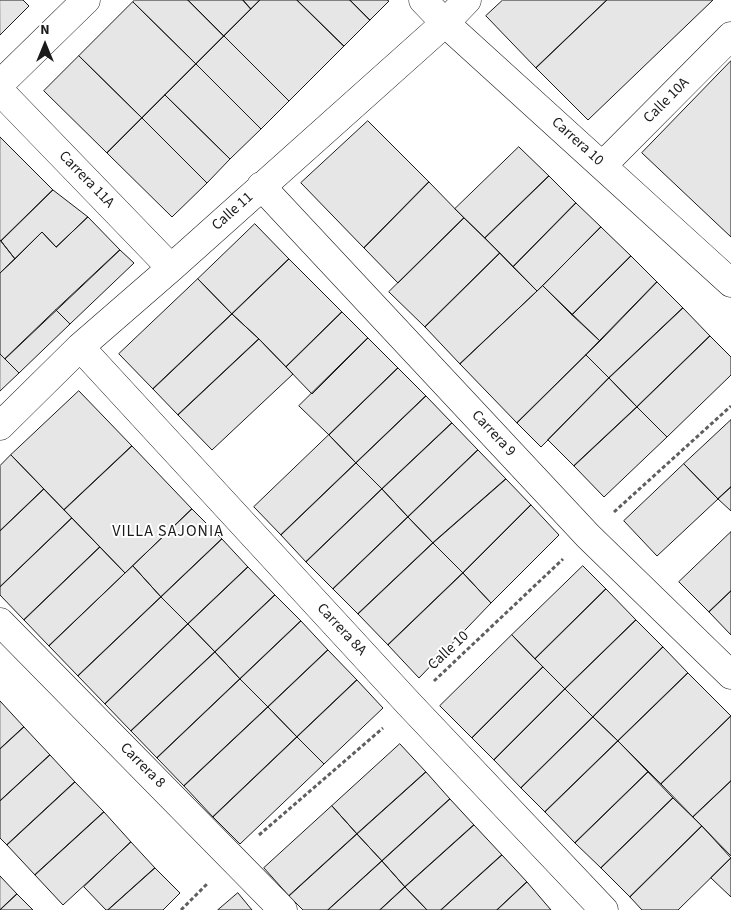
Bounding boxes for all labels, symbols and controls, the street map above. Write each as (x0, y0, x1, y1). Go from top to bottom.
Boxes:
north arrow (20, 20, 70, 70)
text: N (40, 20, 50, 40)
street label: Calle 10A (640, 74, 694, 128)
street label: Carrera 10 (547, 114, 607, 170)
street label: Carrera 11A (54, 148, 118, 212)
street label: Calle 11 (209, 189, 257, 235)
street label: Carrera 9 (467, 407, 519, 461)
district label: VILLA SAJONIA (111, 522, 225, 542)
street label: Carrera 8A (312, 600, 370, 660)
street label: Calle 10 (425, 628, 473, 674)
street label: Carrera 8 (116, 740, 168, 792)

